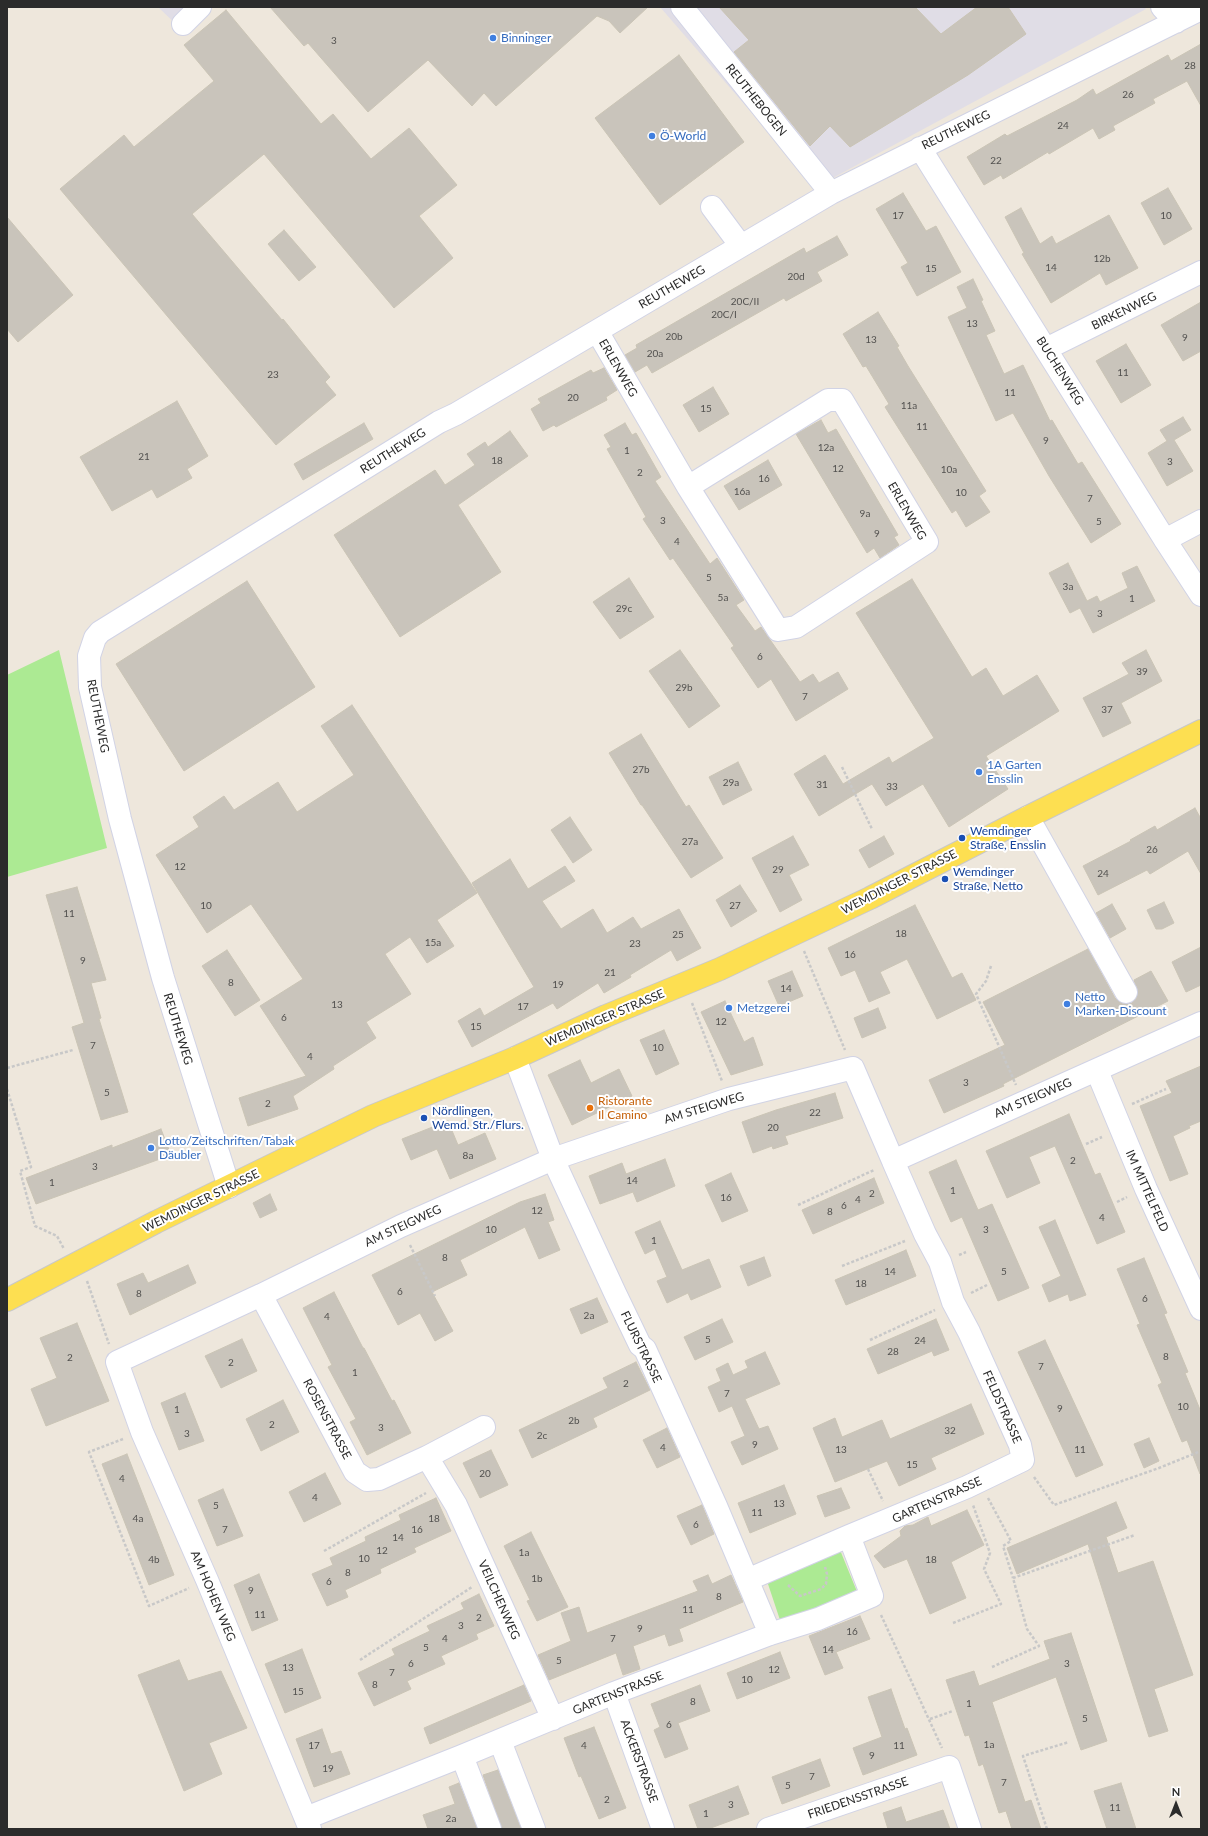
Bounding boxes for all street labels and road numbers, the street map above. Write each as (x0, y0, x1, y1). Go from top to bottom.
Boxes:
street label: REUTHEBOGEN (723, 61, 789, 139)
street label: REUTHEWEG (919, 107, 993, 153)
street label: REUTHEWEG (636, 262, 708, 312)
street label: BIRKENWEG (1089, 289, 1159, 333)
street label: BUCHENWEG (1033, 334, 1087, 408)
street label: ERLENWEG (596, 336, 640, 400)
street label: REUTHEWEG (358, 425, 428, 477)
street label: ERLENWEG (885, 479, 929, 543)
street label: REUTHEWEG (84, 678, 112, 754)
street label: WEMDINGER STRASSE (839, 847, 959, 917)
street label: WEMDINGER STRASSE (543, 986, 667, 1050)
street label: REUTHEWEG (160, 991, 196, 1067)
street label: AM STEIGWEG (992, 1075, 1074, 1121)
street label: AM STEIGWEG (662, 1089, 746, 1127)
street label: IM MITTELFELD (1122, 1148, 1172, 1234)
street label: WEMDINGER STRASSE (140, 1167, 262, 1235)
street label: AM STEIGWEG (362, 1202, 444, 1250)
street label: FLURSTRASSE (617, 1309, 665, 1385)
street label: FELDSTRASSE (980, 1368, 1024, 1446)
street label: ROSENSTRASSE (300, 1376, 354, 1462)
street label: GARTENSTRASSE (890, 1474, 984, 1526)
street label: AM HOHEN WEG (187, 1548, 239, 1644)
street label: VEILCHENWEG (475, 1558, 523, 1642)
street label: GARTENSTRASSE (571, 1668, 665, 1718)
street label: ACKERSTRASSE (617, 1717, 661, 1805)
street label: FRIEDENSSTRASSE (806, 1774, 910, 1822)

